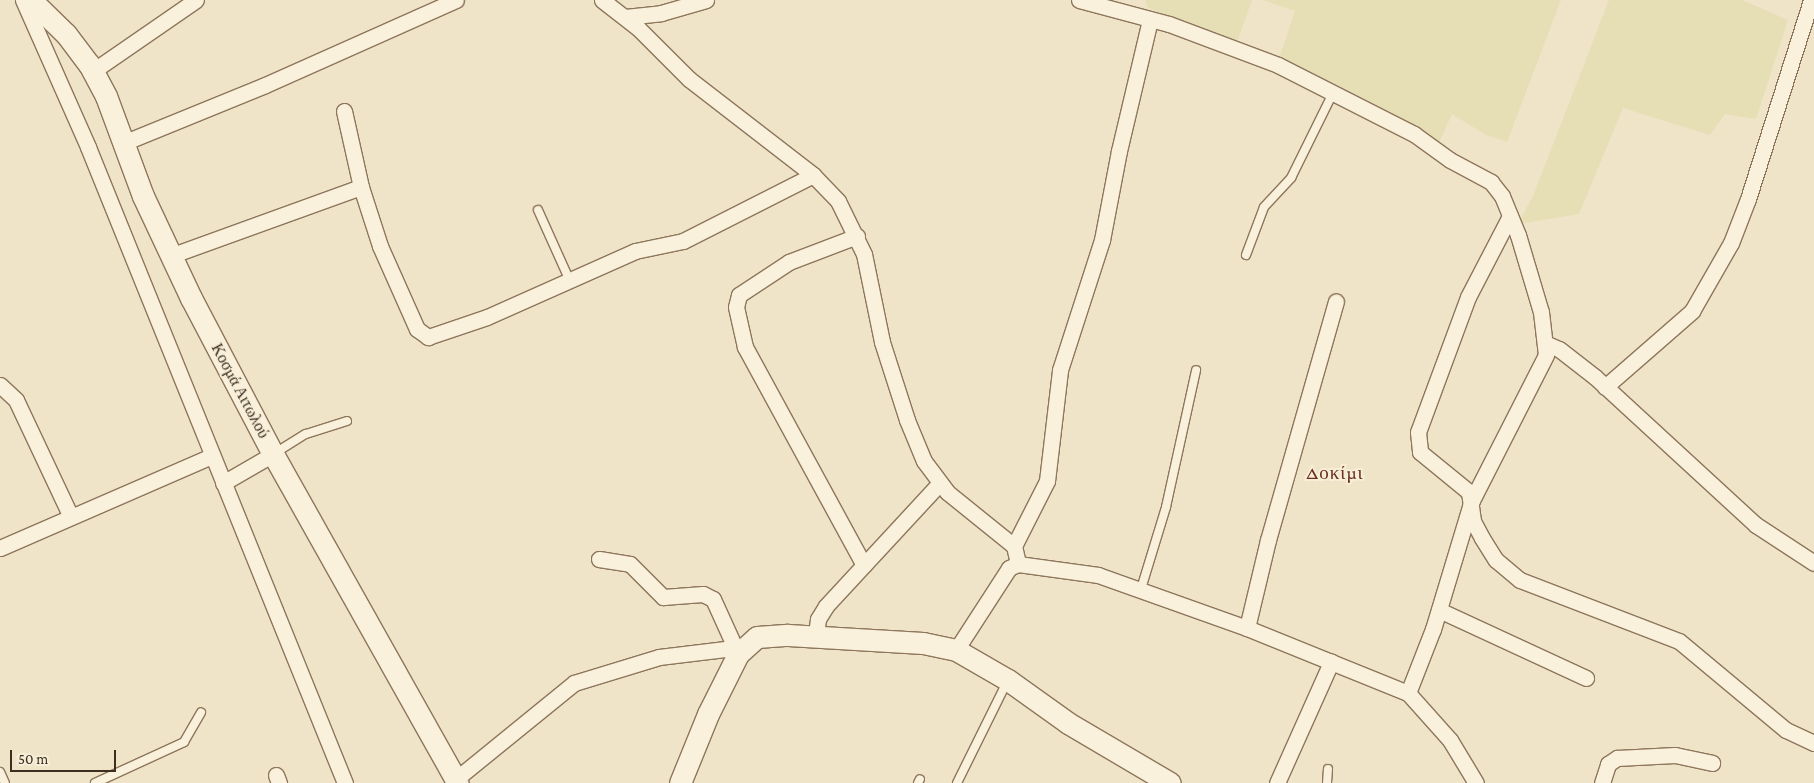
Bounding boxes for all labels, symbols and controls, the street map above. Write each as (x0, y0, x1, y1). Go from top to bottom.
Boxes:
street label: Κοσμά Αιτωλού (207, 340, 273, 442)
district label: Δοκίμι (1306, 462, 1364, 484)
scale bar (12, 740, 119, 772)
text: 50 m (18, 751, 48, 767)

